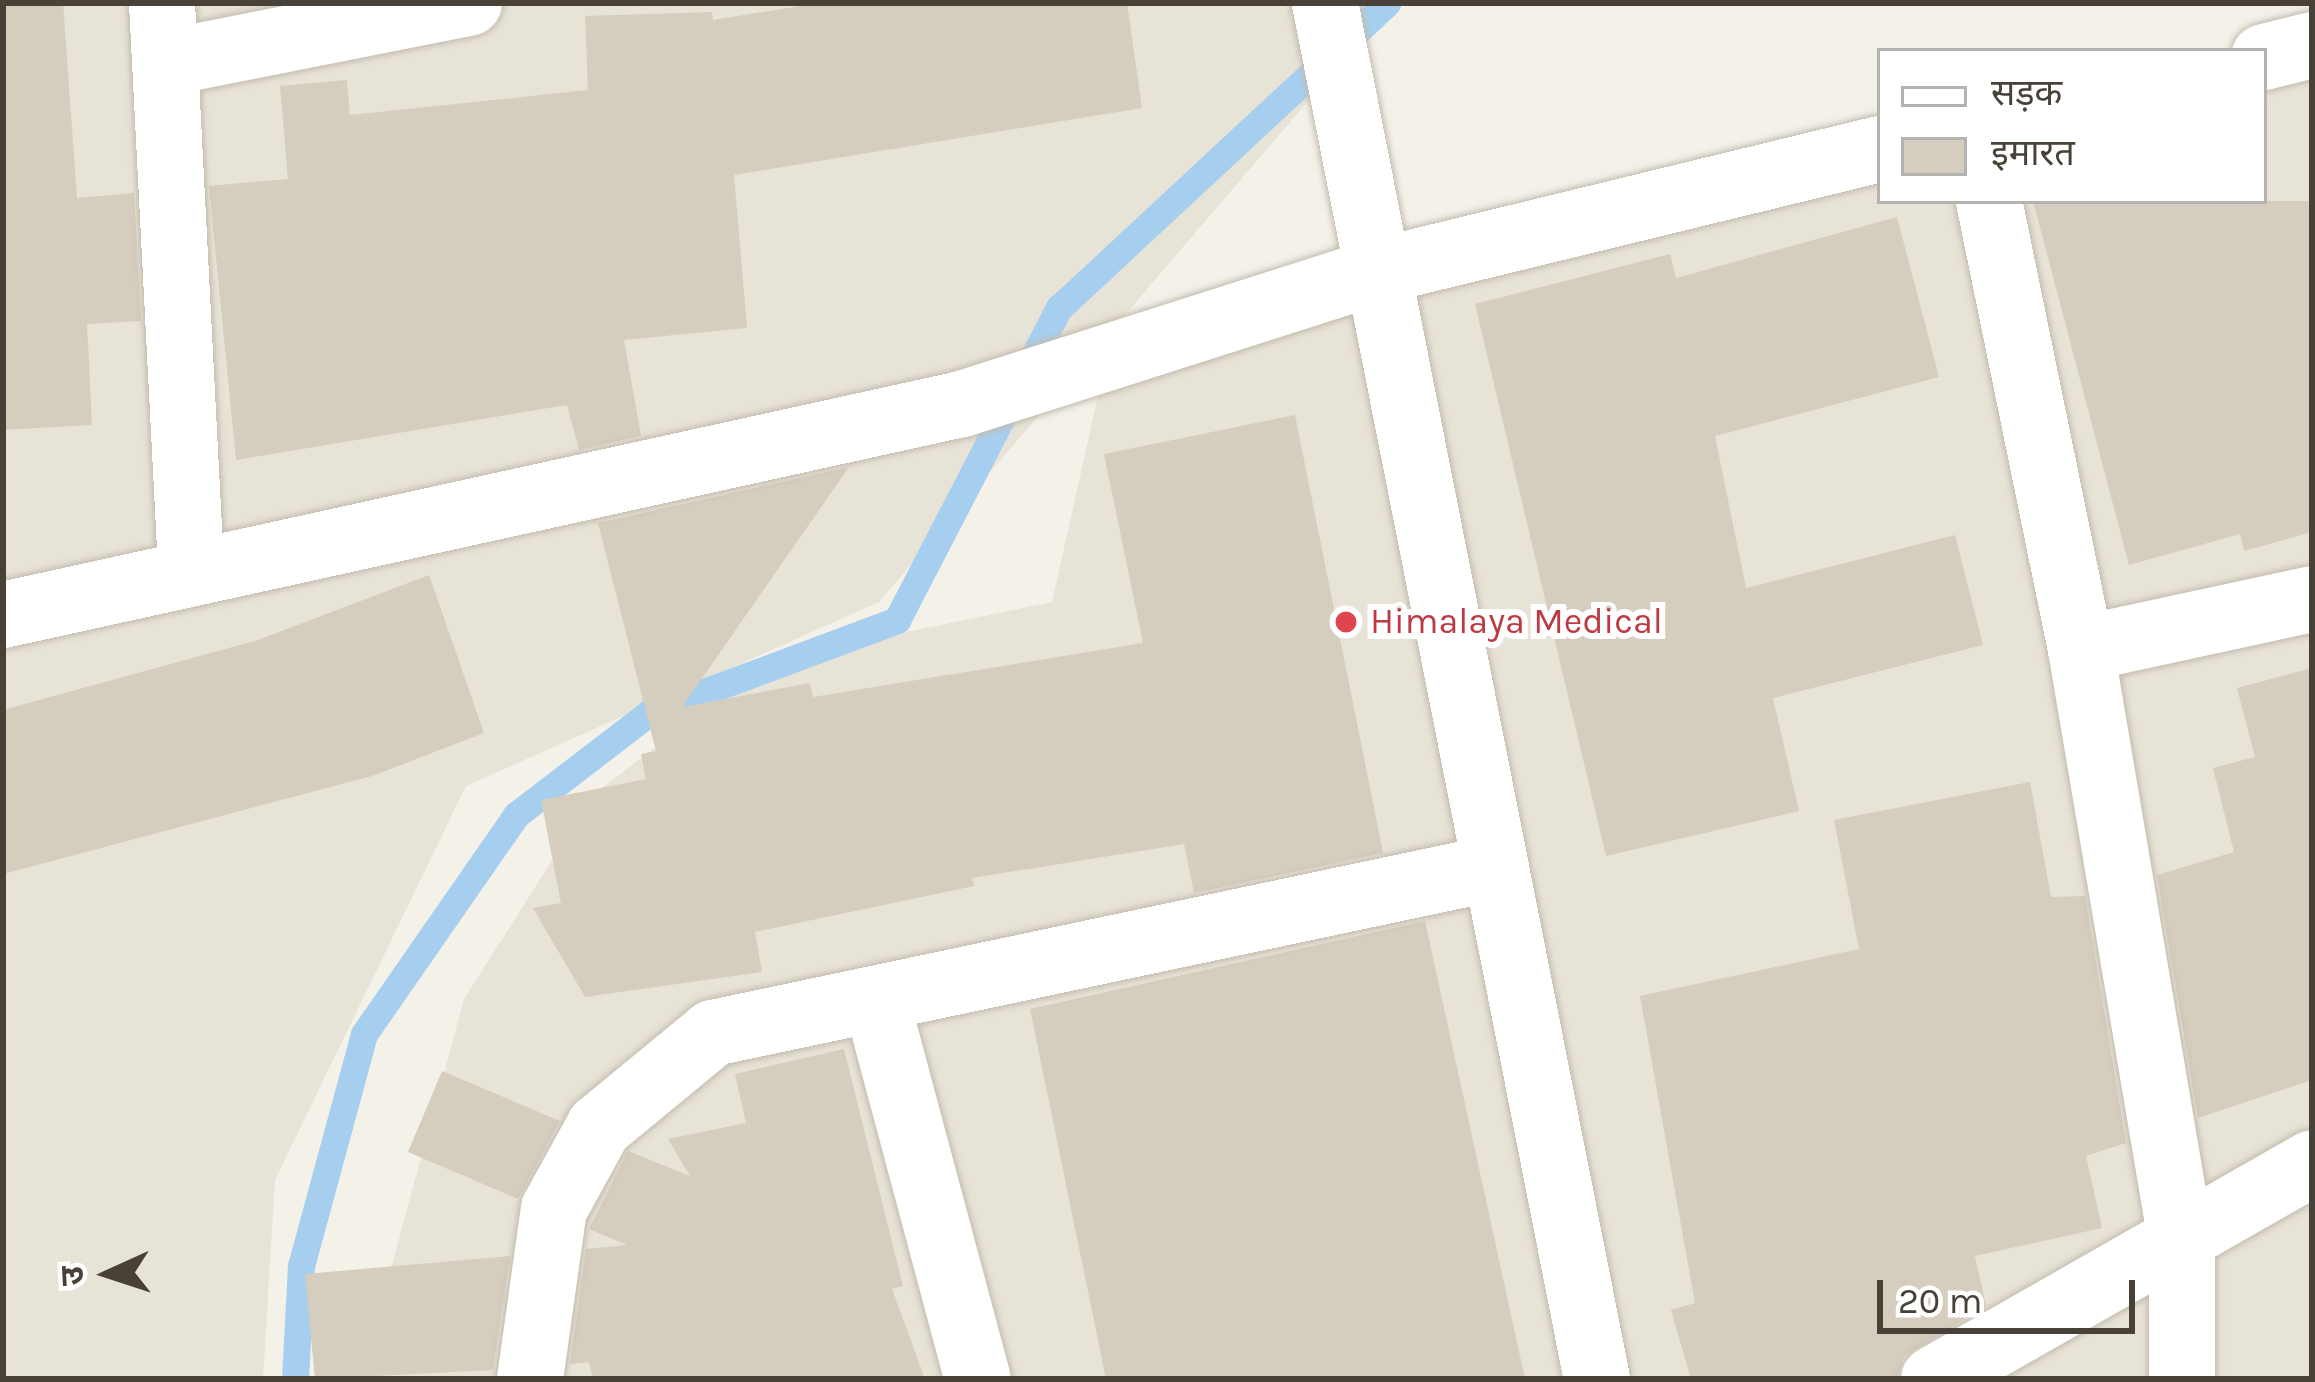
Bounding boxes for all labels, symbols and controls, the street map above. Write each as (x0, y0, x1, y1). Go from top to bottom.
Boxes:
legend (1877, 48, 2267, 204)
text: सड़क (1991, 72, 2062, 114)
text: इमारत (1991, 132, 2075, 174)
place label: Himalaya Medical (1370, 600, 1663, 644)
marker: Himalaya Medical (1333, 609, 1359, 635)
north arrow (48, 1214, 168, 1334)
scale bar (1883, 1256, 2141, 1330)
text: उ (53, 1265, 92, 1287)
text: 20 m (1898, 1280, 1982, 1322)

